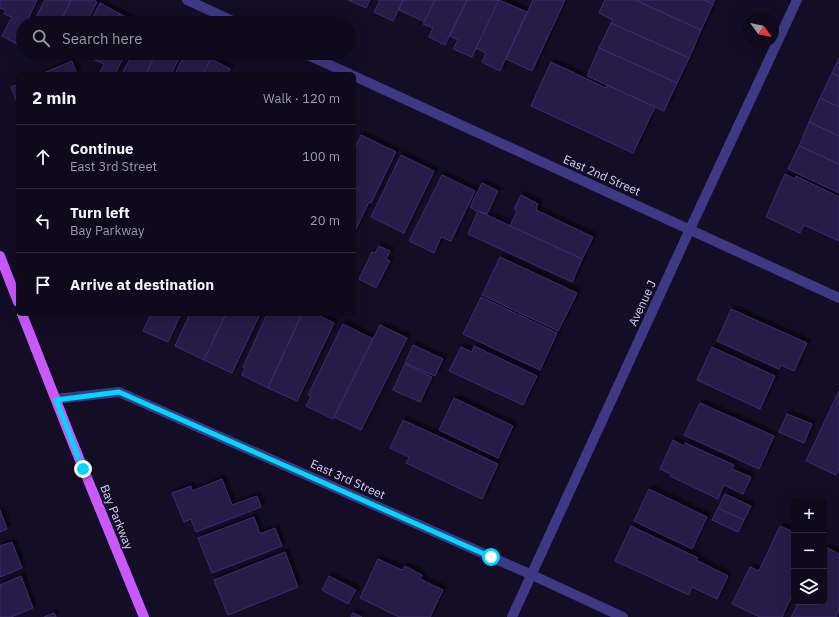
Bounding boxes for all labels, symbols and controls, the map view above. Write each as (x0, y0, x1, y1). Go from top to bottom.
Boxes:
north arrow (743, 12, 779, 48)
search box (16, 16, 356, 60)
icon: search (30, 27, 52, 49)
text: Search here (62, 29, 142, 48)
text: 2 min (32, 87, 76, 109)
text: Walk · 120 m (263, 90, 340, 107)
text: Continue (70, 139, 134, 158)
icon: ahead (32, 146, 54, 168)
text: 100 m (302, 148, 340, 165)
street label: East 2nd Street (561, 151, 643, 199)
text: East 3rd Street (70, 158, 157, 175)
text: Turn left (70, 203, 130, 222)
icon: left (32, 210, 54, 232)
text: 20 m (310, 212, 340, 229)
text: Bay Parkway (70, 222, 144, 239)
icon: arrive (32, 274, 54, 296)
text: Arrive at destination (70, 275, 214, 294)
street label: Avenue J (625, 278, 659, 328)
street label: East 3rd Street (308, 456, 388, 502)
route end (74, 460, 92, 478)
street label: Bay Parkway (97, 482, 137, 552)
map controls (791, 497, 827, 605)
button: + (791, 497, 827, 533)
button: − (791, 533, 827, 569)
route start (482, 548, 500, 566)
button: layers (791, 569, 827, 605)

